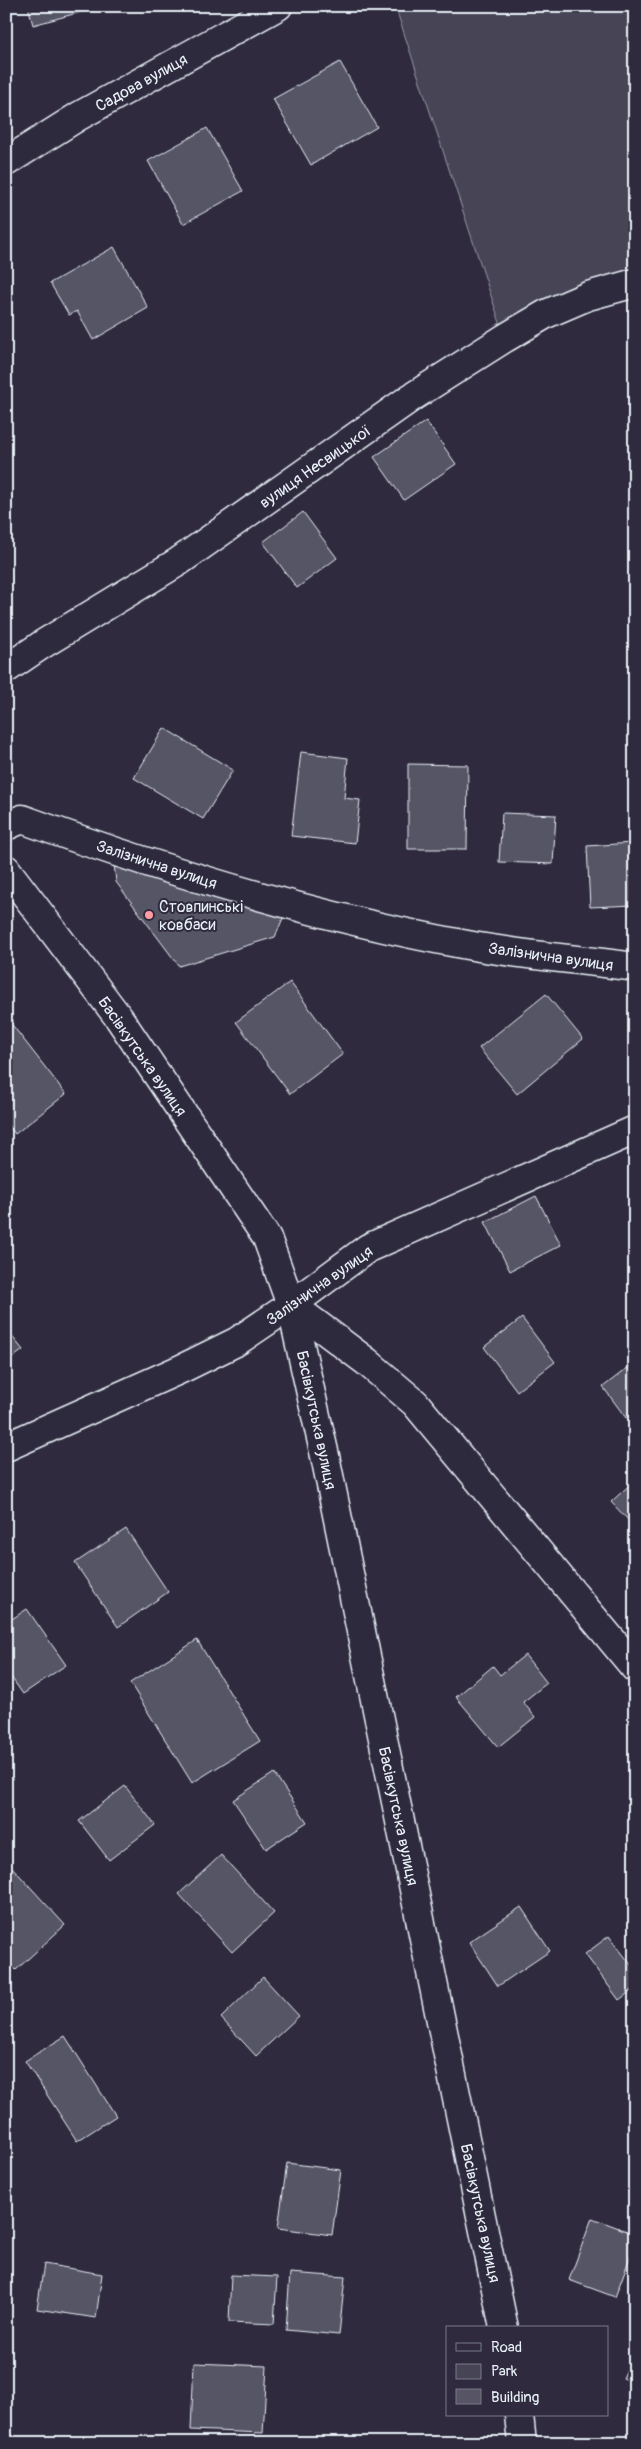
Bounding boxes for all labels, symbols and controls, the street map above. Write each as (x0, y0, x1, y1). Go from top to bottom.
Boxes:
street label: Садова вулиця (92, 49, 191, 116)
street label: вулиця Несвицької (256, 421, 375, 513)
street label: Залізнична вулиця (94, 836, 220, 894)
place label: Стовпинські ковбаси (159, 897, 243, 935)
marker: Стовпинські ковбаси (143, 909, 155, 921)
street label: Залізнична вулиця (487, 938, 615, 976)
street label: Басівкутська вулиця (93, 993, 191, 1120)
street label: Залізнична вулиця (262, 1242, 377, 1330)
street label: Басівкутська вулиця (292, 1349, 341, 1491)
street label: Басівкутська вулиця (374, 1745, 423, 1887)
street label: Басівкутська вулиця (456, 2142, 505, 2284)
legend (446, 2326, 608, 2416)
text: Road (491, 2338, 522, 2357)
text: Park (491, 2362, 518, 2381)
text: Building (491, 2388, 539, 2407)

